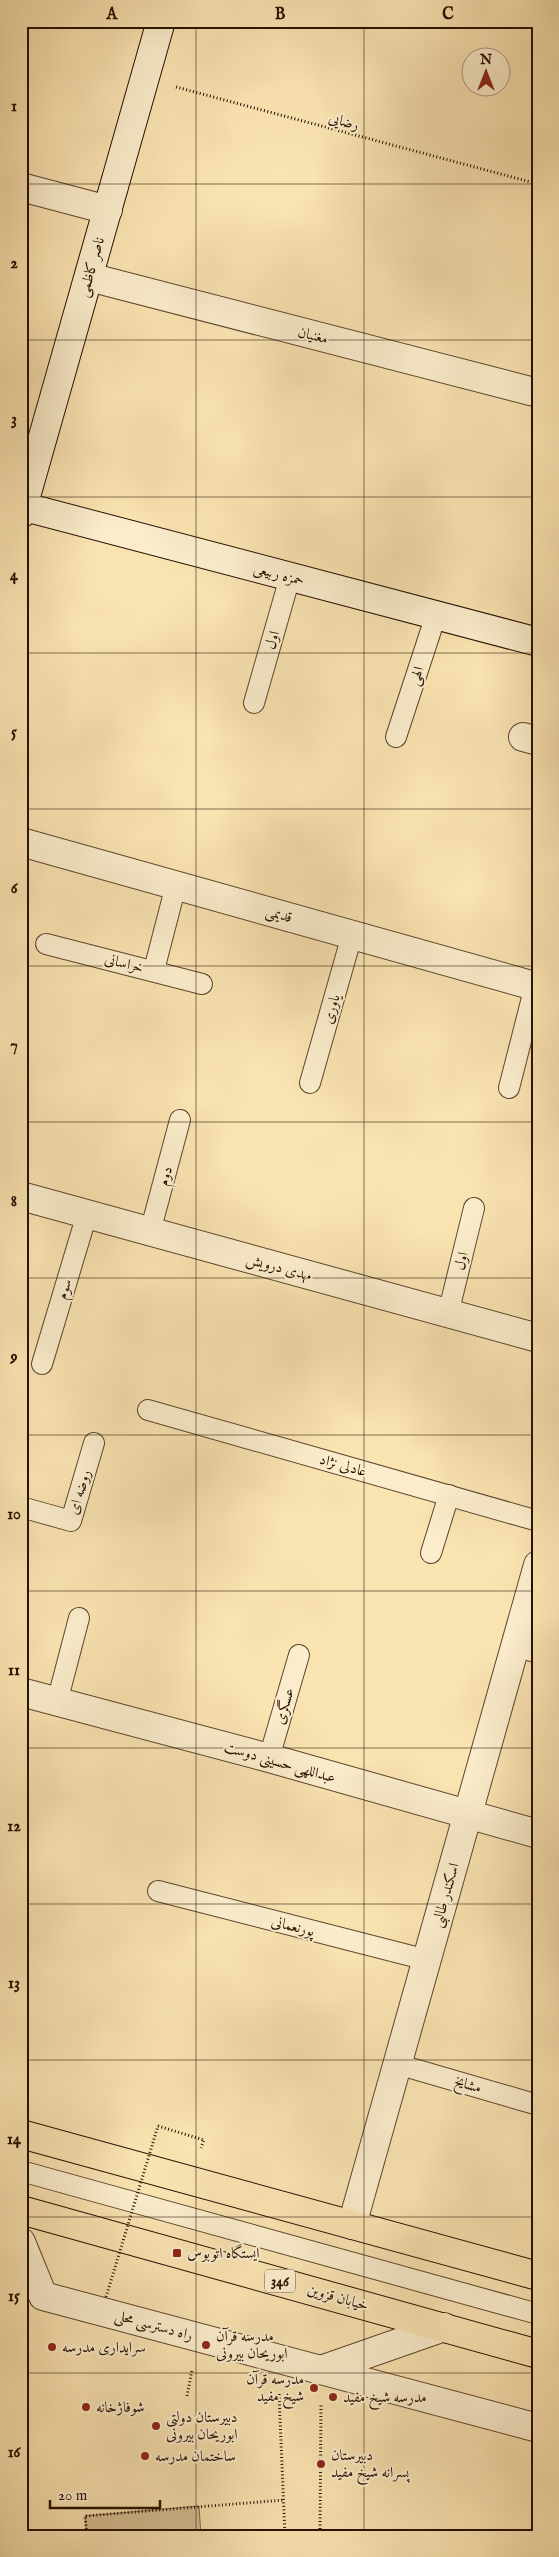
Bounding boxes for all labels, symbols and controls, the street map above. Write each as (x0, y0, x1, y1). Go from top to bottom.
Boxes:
text: A (106, 5, 119, 25)
text: B (275, 5, 286, 25)
text: C (442, 5, 454, 25)
north arrow (462, 48, 512, 98)
text: N (479, 51, 492, 69)
text: 1 (11, 97, 17, 117)
street label: رضایی (326, 108, 361, 135)
street label: ناصر کاظمی (74, 235, 110, 300)
text: 2 (10, 254, 18, 274)
street label: مغنیان (296, 323, 330, 348)
text: 3 (11, 410, 17, 430)
street label: حمزه ربیعی (251, 559, 306, 591)
text: 4 (10, 566, 19, 586)
street label: اول (261, 629, 284, 652)
street label: الهی (405, 664, 429, 688)
text: 5 (11, 723, 17, 743)
text: 6 (11, 879, 19, 899)
street label: قدیمی (263, 902, 294, 928)
street label: خراسانی (102, 950, 145, 977)
street label: یاوری (318, 991, 345, 1026)
text: 7 (10, 1036, 18, 1056)
street label: دوم (154, 1164, 180, 1189)
text: 8 (11, 1192, 17, 1212)
street label: مهدی درویش (244, 1250, 314, 1285)
street label: اول (450, 1250, 473, 1272)
street label: سوم (52, 1277, 79, 1303)
text: 9 (10, 1348, 18, 1368)
street label: عادلی نژاد (317, 1450, 369, 1481)
street label: روضه ای (64, 1467, 95, 1517)
text: 10 (7, 1505, 21, 1525)
text: 11 (8, 1661, 20, 1681)
street label: عسگری (270, 1686, 299, 1727)
street label: عبداللهی حسینی دوست (221, 1737, 338, 1788)
text: 12 (7, 1817, 21, 1837)
street label: اسکندر طالبی (427, 1861, 466, 1930)
street label: پورنعمانی (269, 1912, 318, 1942)
text: 13 (8, 1974, 20, 1994)
street label: مشایخ (451, 2072, 484, 2101)
text: 14 (7, 2130, 22, 2150)
place label: ایستگاه اتوبوس (187, 2243, 260, 2263)
marker: ایستگاه اتوبوس (171, 2247, 183, 2259)
road number: 346 (265, 2270, 295, 2292)
street label: خیابان قزوین (305, 2280, 371, 2315)
text: 15 (8, 2287, 20, 2307)
street label: راه دسترسی محلی (113, 2306, 195, 2346)
place label: مدرسه قرآن ابوریحان بیرونی (216, 2327, 288, 2363)
place label: سرایداری مدرسه (62, 2338, 146, 2357)
marker: مدرسه قرآن ابوریحان بیرونی (200, 2339, 212, 2351)
marker: سرایداری مدرسه (46, 2341, 58, 2353)
place label: مدرسه قرآن شیخ مفید (246, 2370, 304, 2410)
marker: مدرسه قرآن شیخ مفید (308, 2382, 320, 2394)
place label: مدرسه شیخ مفید (343, 2388, 427, 2411)
marker: مدرسه شیخ مفید (327, 2391, 339, 2403)
place label: شوفاژخانه (96, 2398, 145, 2417)
marker: شوفاژخانه (80, 2401, 92, 2413)
place label: دبیرستان دولتی ابوریحان بیرونی (166, 2408, 238, 2444)
marker: دبیرستان دولتی ابوریحان بیرونی (150, 2420, 162, 2432)
text: 16 (8, 2443, 22, 2463)
place label: دبیرستان پسرانه شیخ مفید (331, 2446, 410, 2486)
place label: ساختمان مدرسه (155, 2447, 236, 2466)
marker: ساختمان مدرسه (139, 2450, 151, 2462)
marker: دبیرستان پسرانه شیخ مفید (315, 2458, 327, 2470)
scale bar (50, 2477, 160, 2509)
text: 20 m (58, 2486, 88, 2505)

